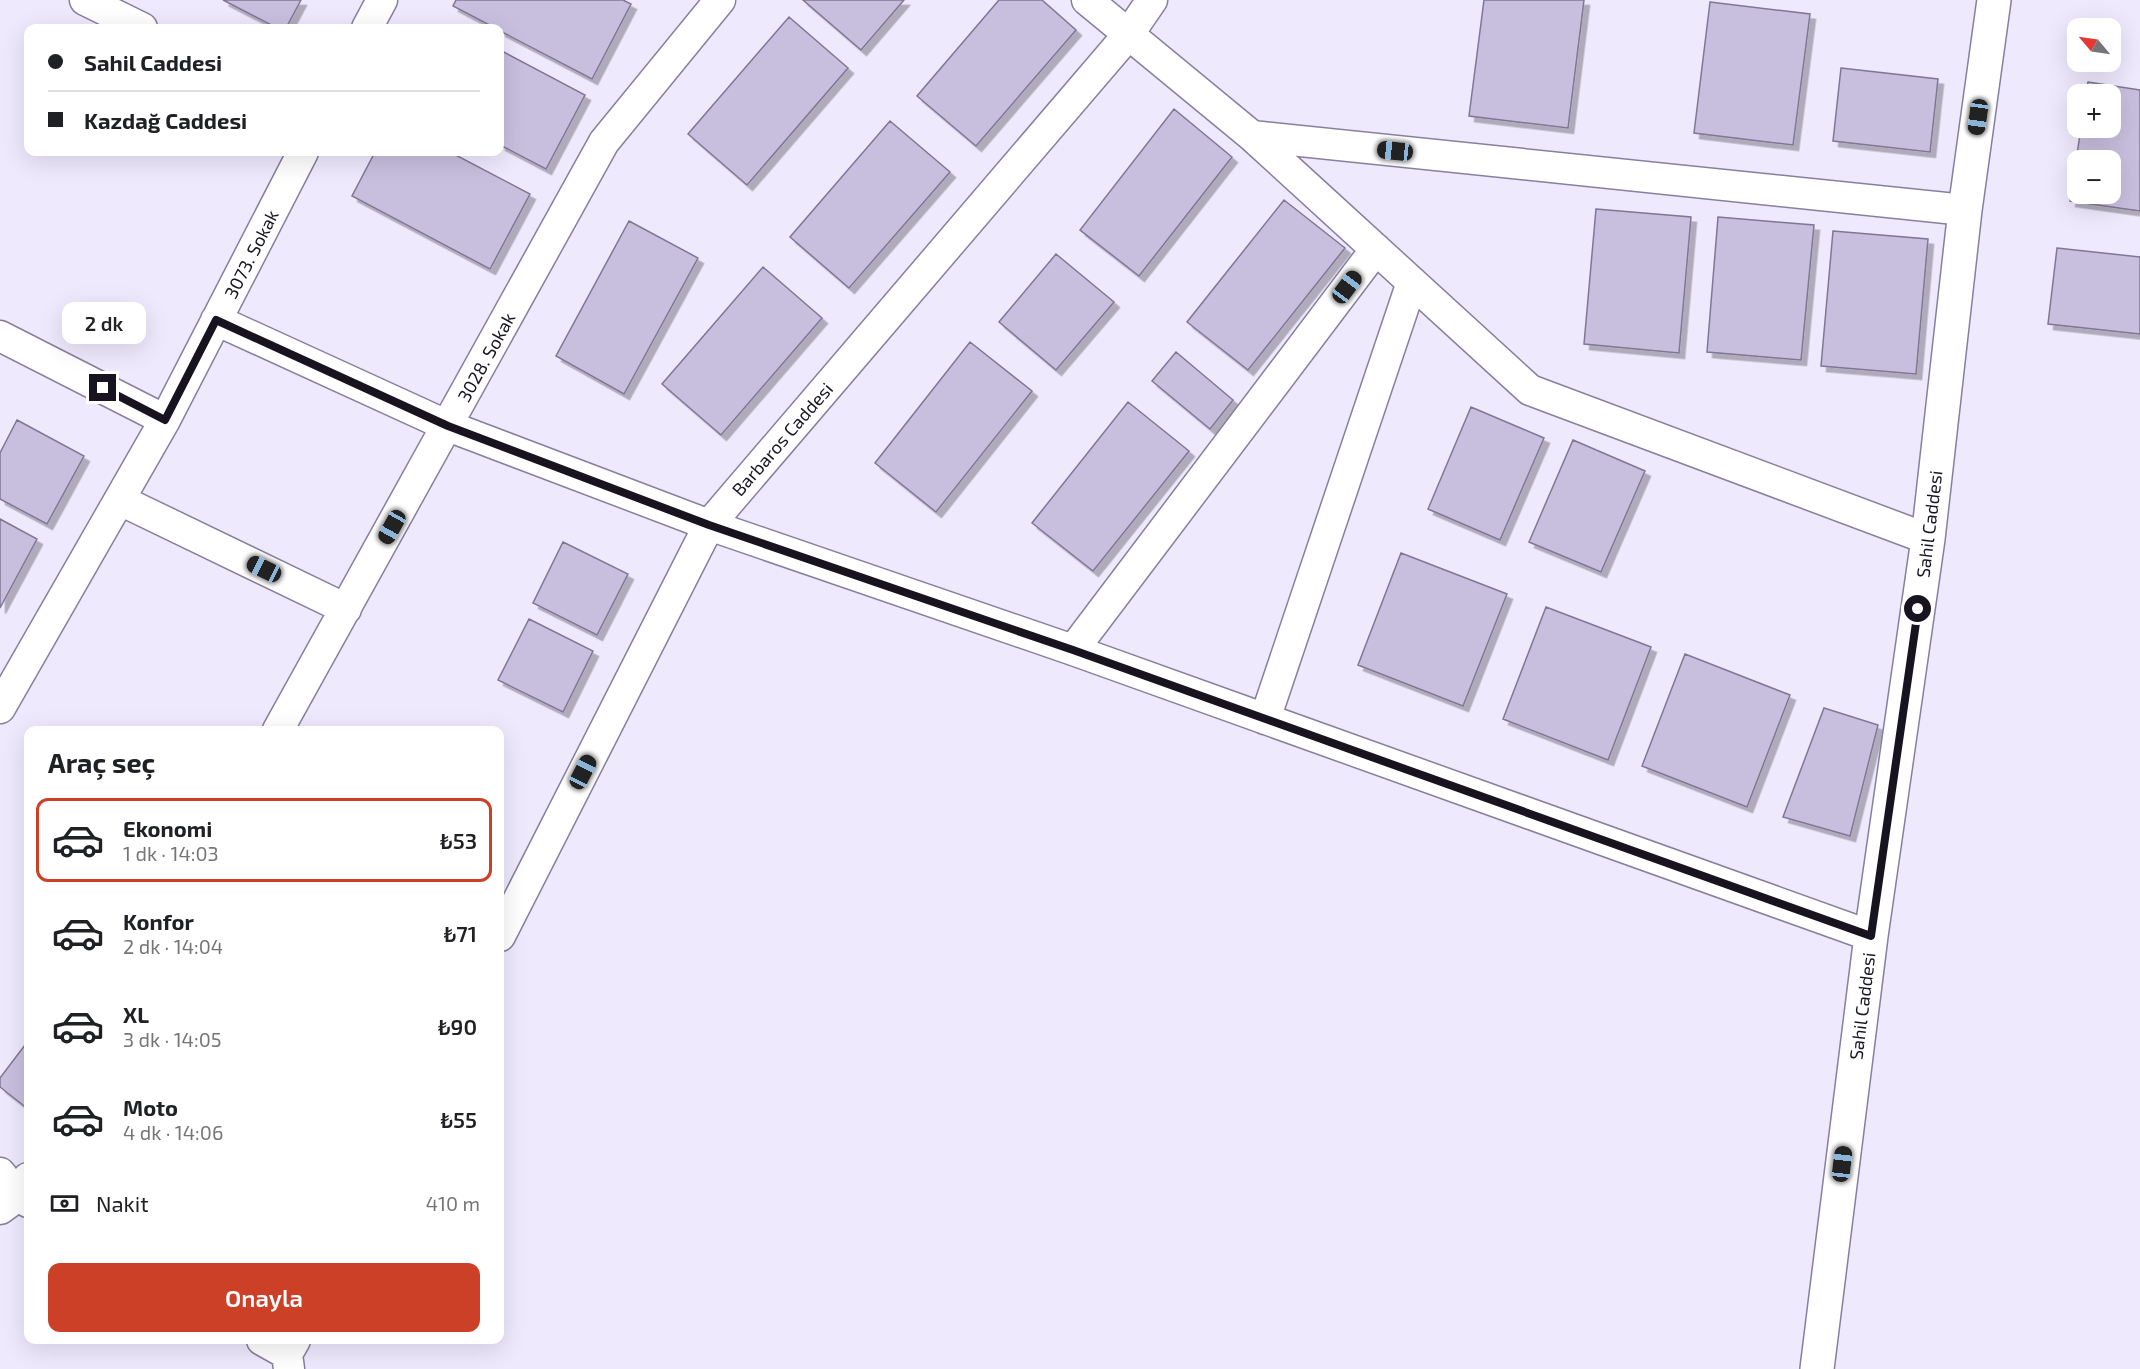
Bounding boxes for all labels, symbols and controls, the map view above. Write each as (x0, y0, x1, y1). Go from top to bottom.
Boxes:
north arrow (2067, 18, 2121, 72)
map controls (2067, 18, 2121, 204)
text: Sahil Caddesi (84, 49, 222, 75)
button: + (2067, 84, 2121, 138)
car (1967, 98, 1989, 136)
text: Kazdağ Caddesi (84, 107, 247, 133)
car (1376, 140, 1414, 162)
button: − (2067, 150, 2121, 204)
street label: 3073. Sokak (219, 206, 283, 302)
car (1329, 267, 1365, 307)
callout: 2 dk (61, 301, 145, 343)
street label: 3028. Sokak (452, 309, 520, 405)
text: 2 dk (85, 311, 123, 335)
route end (89, 374, 116, 401)
street label: Barbaros Caddesi (727, 378, 837, 500)
street label: Sahil Caddesi (1912, 469, 1946, 579)
car (375, 507, 409, 547)
car (244, 553, 284, 585)
route start (1904, 595, 1931, 622)
text: Araç seç (48, 746, 155, 778)
car (567, 752, 599, 792)
icon: car (51, 813, 105, 867)
text: Ekonomi (123, 815, 212, 841)
text: ₺53 (440, 827, 477, 853)
text: 1 dk · 14:03 (123, 841, 219, 865)
icon: car (51, 906, 105, 960)
text: Konfor (123, 908, 194, 934)
text: ₺71 (444, 920, 477, 946)
text: 2 dk · 14:04 (123, 934, 223, 958)
street label: Sahil Caddesi (1845, 951, 1879, 1061)
icon: car (51, 999, 105, 1053)
text: XL (123, 1001, 149, 1027)
text: ₺90 (438, 1013, 477, 1039)
text: 3 dk · 14:05 (123, 1027, 221, 1051)
icon: car (51, 1092, 105, 1146)
text: Moto (123, 1094, 178, 1120)
text: ₺55 (440, 1106, 477, 1132)
text: 4 dk · 14:06 (123, 1120, 223, 1144)
car (1831, 1145, 1853, 1183)
icon: cash (48, 1187, 81, 1220)
text: Nakit (96, 1190, 149, 1216)
text: 410 m (426, 1191, 480, 1215)
button: Onayla (48, 1263, 480, 1332)

